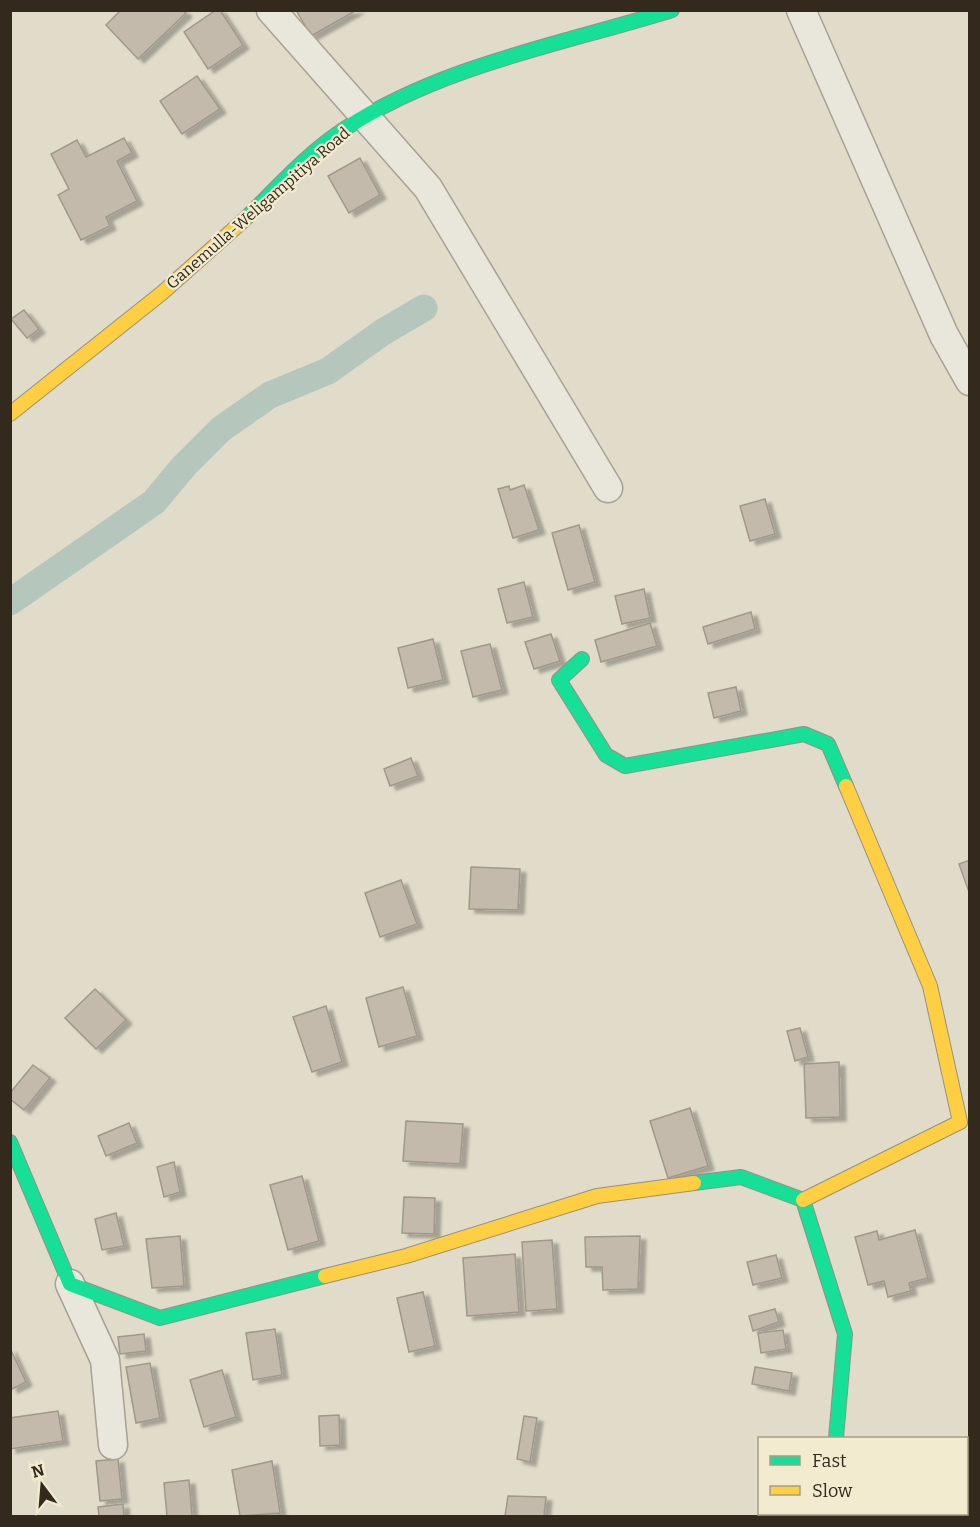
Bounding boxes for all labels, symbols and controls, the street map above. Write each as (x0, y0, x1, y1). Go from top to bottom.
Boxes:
street label: Ganemulla-Weligampitiya Road (162, 123, 354, 293)
legend (758, 1437, 968, 1515)
text: Fast (812, 1450, 847, 1472)
north arrow (12, 1455, 72, 1515)
text: N (29, 1460, 47, 1482)
text: Slow (812, 1480, 853, 1502)

